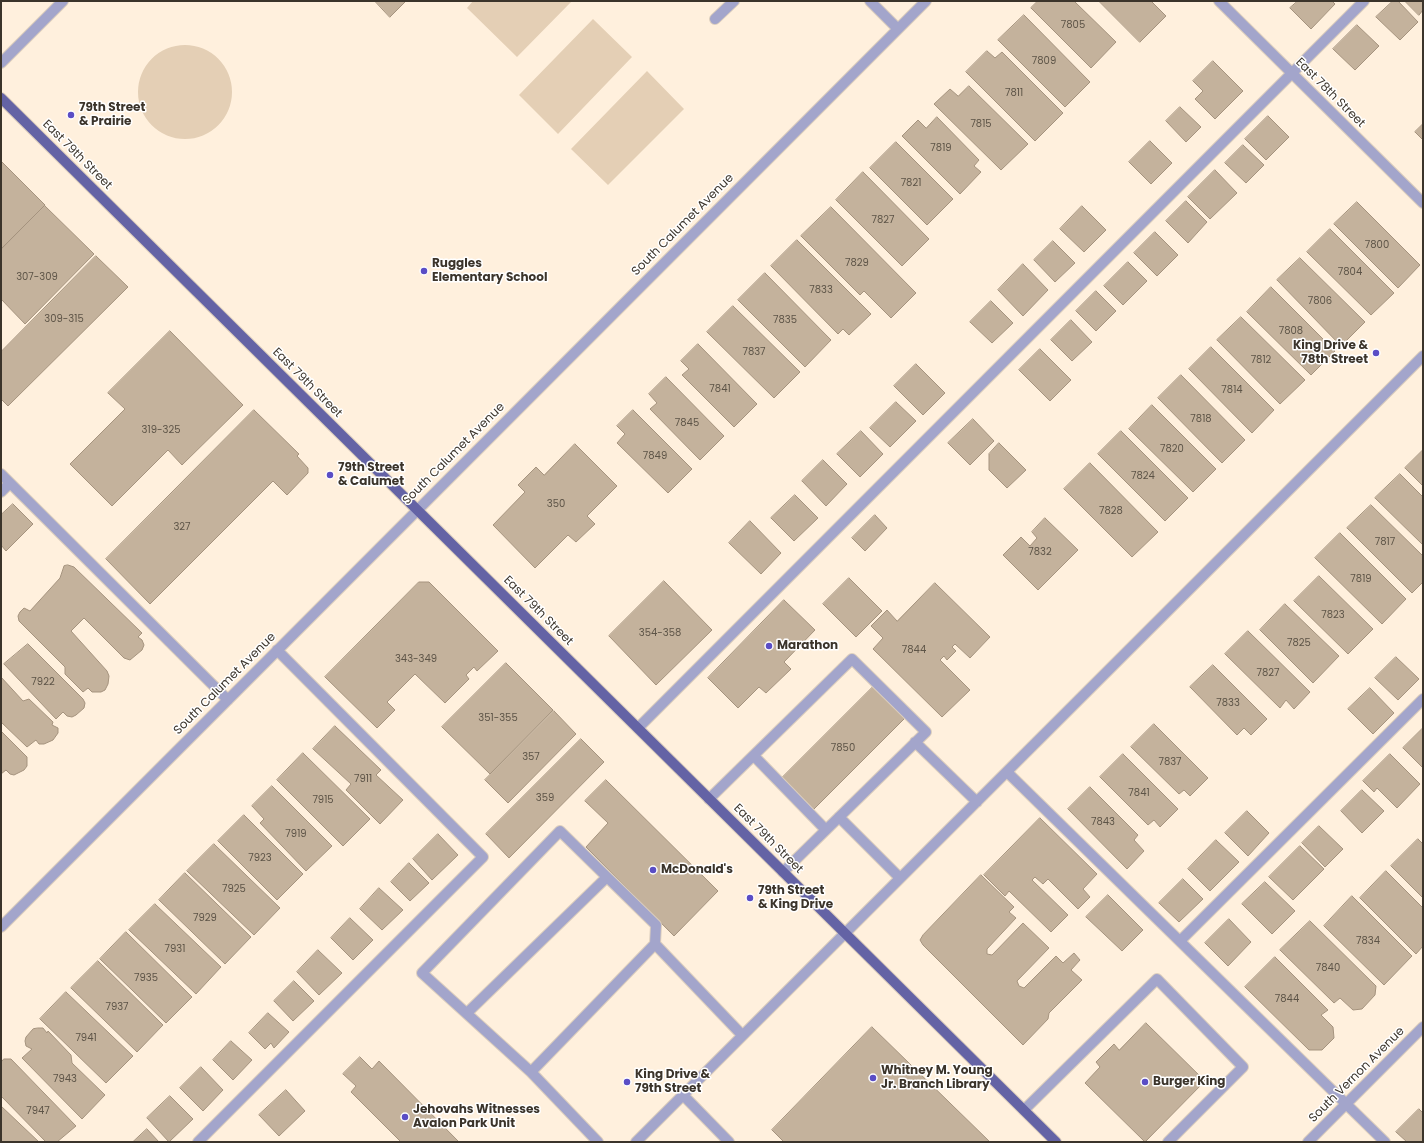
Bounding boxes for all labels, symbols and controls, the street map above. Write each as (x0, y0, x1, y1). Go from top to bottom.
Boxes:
house number: 7805 (1061, 19, 1085, 31)
house number: 7809 (1032, 55, 1056, 67)
street label: East 78th Street (1292, 55, 1368, 131)
house number: 7811 (1005, 87, 1023, 99)
place label: 79th Street & Prairie (79, 101, 145, 129)
marker: 79th Street & Prairie (66, 110, 76, 120)
street label: East 79th Street (39, 117, 115, 193)
house number: 7815 (970, 118, 992, 130)
house number: 7819 (930, 142, 952, 154)
street label: South Calumet Avenue (629, 171, 737, 279)
house number: 7821 (901, 177, 921, 189)
house number: 7827 (872, 214, 894, 226)
house number: 7800 (1365, 239, 1389, 251)
place label: Ruggles Elementary School (432, 257, 547, 285)
house number: 7829 (845, 257, 869, 269)
marker: Ruggles Elementary School (419, 266, 429, 276)
house number: 7804 (1338, 266, 1362, 278)
house number: 307-309 (16, 271, 58, 283)
house number: 7833 (809, 284, 833, 296)
house number: 7806 (1308, 295, 1332, 307)
house number: 309-315 (44, 313, 84, 325)
house number: 7835 (773, 314, 797, 326)
house number: 7808 (1279, 325, 1303, 337)
place label: King Drive & 78th Street (1293, 339, 1368, 367)
street label: East 79th Street (269, 345, 345, 421)
house number: 7837 (742, 346, 766, 358)
marker: King Drive & 78th Street (1371, 348, 1381, 358)
house number: 7812 (1251, 354, 1271, 366)
house number: 7841 (709, 383, 731, 395)
house number: 7814 (1221, 384, 1243, 396)
street label: South Calumet Avenue (400, 400, 508, 508)
house number: 7818 (1190, 413, 1212, 425)
house number: 7845 (675, 417, 699, 429)
house number: 319-325 (142, 424, 180, 436)
house number: 7820 (1160, 443, 1184, 455)
house number: 7849 (643, 450, 667, 462)
place label: 79th Street & Calumet (338, 461, 404, 489)
marker: 79th Street & Calumet (325, 470, 335, 480)
house number: 7824 (1131, 470, 1155, 482)
house number: 350 (547, 498, 565, 510)
house number: 7828 (1099, 505, 1123, 517)
house number: 327 (173, 521, 191, 533)
house number: 7817 (1375, 536, 1395, 548)
house number: 7832 (1028, 546, 1052, 558)
street label: East 79th Street (500, 573, 576, 649)
house number: 7819 (1350, 573, 1372, 585)
house number: 7823 (1321, 609, 1345, 621)
house number: 354-358 (639, 627, 681, 639)
street label: South Calumet Avenue (171, 630, 279, 738)
house number: 7825 (1287, 637, 1311, 649)
place label: Marathon (777, 639, 838, 653)
marker: Marathon (764, 641, 774, 651)
house number: 7844 (902, 644, 926, 656)
house number: 343-349 (395, 653, 437, 665)
house number: 7827 (1257, 667, 1279, 679)
house number: 7922 (31, 676, 55, 688)
house number: 7833 (1216, 697, 1240, 709)
house number: 351-355 (478, 712, 518, 724)
house number: 7850 (831, 742, 855, 754)
house number: 357 (522, 751, 540, 763)
house number: 7837 (1158, 756, 1182, 768)
house number: 7911 (354, 773, 372, 785)
house number: 7841 (1128, 787, 1150, 799)
house number: 359 (536, 792, 554, 804)
house number: 7915 (312, 794, 334, 806)
street label: East 79th Street (730, 801, 806, 877)
house number: 7843 (1091, 816, 1115, 828)
house number: 7919 (285, 828, 307, 840)
house number: 7923 (248, 852, 272, 864)
place label: McDonald's (661, 863, 733, 877)
marker: McDonald's (648, 865, 658, 875)
house number: 7925 (222, 883, 246, 895)
place label: 79th Street & King Drive (758, 884, 833, 912)
marker: 79th Street & King Drive (745, 893, 755, 903)
house number: 7929 (193, 912, 217, 924)
house number: 7834 (1356, 935, 1380, 947)
house number: 7931 (165, 943, 185, 955)
house number: 7840 (1316, 962, 1340, 974)
house number: 7935 (134, 972, 158, 984)
house number: 7844 (1275, 993, 1299, 1005)
house number: 7937 (105, 1001, 129, 1013)
street label: South Vernon Avenue (1306, 1024, 1408, 1126)
house number: 7941 (75, 1032, 97, 1044)
place label: Whitney M. Young Jr. Branch Library (881, 1064, 993, 1092)
place label: King Drive & 79th Street (635, 1068, 710, 1096)
house number: 7943 (53, 1073, 77, 1085)
marker: Whitney M. Young Jr. Branch Library (868, 1073, 878, 1083)
place label: Burger King (1153, 1075, 1225, 1089)
marker: King Drive & 79th Street (622, 1077, 632, 1087)
marker: Burger King (1140, 1077, 1150, 1087)
place label: Jehovahs Witnesses Avalon Park Unit (413, 1103, 540, 1131)
house number: 7947 (26, 1105, 50, 1117)
marker: Jehovahs Witnesses Avalon Park Unit (400, 1112, 410, 1122)

